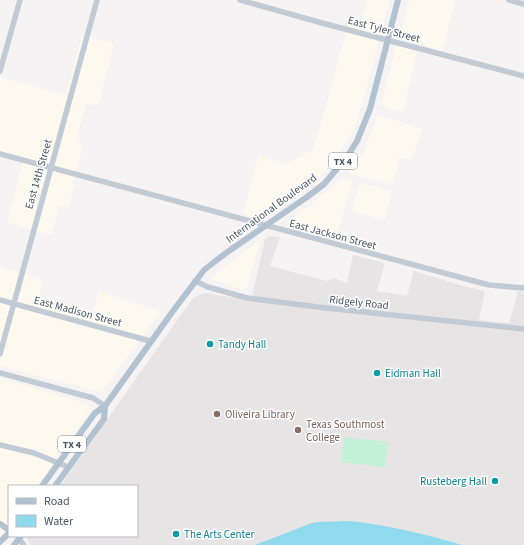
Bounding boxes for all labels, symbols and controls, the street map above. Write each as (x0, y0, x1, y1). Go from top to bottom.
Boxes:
street label: East Tyler Street (346, 13, 422, 46)
street label: East 14th Street (21, 137, 56, 211)
road number: TX 4 (329, 153, 357, 169)
street label: International Boulevard (223, 170, 320, 247)
street label: East Jackson Street (288, 216, 378, 253)
street label: Ridgely Road (328, 292, 389, 313)
street label: East Madison Street (32, 293, 124, 330)
place label: Tandy Hall (218, 337, 267, 352)
marker: Tandy Hall (205, 339, 215, 349)
place label: Eidman Hall (385, 366, 441, 381)
marker: Eidman Hall (372, 368, 382, 378)
place label: Oliveira Library (225, 407, 295, 422)
marker: Oliveira Library (212, 409, 222, 419)
place label: Texas Southmost College (306, 417, 385, 445)
marker: Texas Southmost College (293, 425, 303, 435)
road number: TX 4 (58, 436, 86, 452)
place label: Rusteberg Hall (420, 474, 487, 489)
marker: Rusteberg Hall (490, 476, 500, 486)
legend (8, 485, 138, 537)
text: Road (44, 493, 70, 510)
text: Water (44, 513, 74, 530)
place label: The Arts Center (184, 527, 255, 542)
marker: The Arts Center (171, 529, 181, 539)

